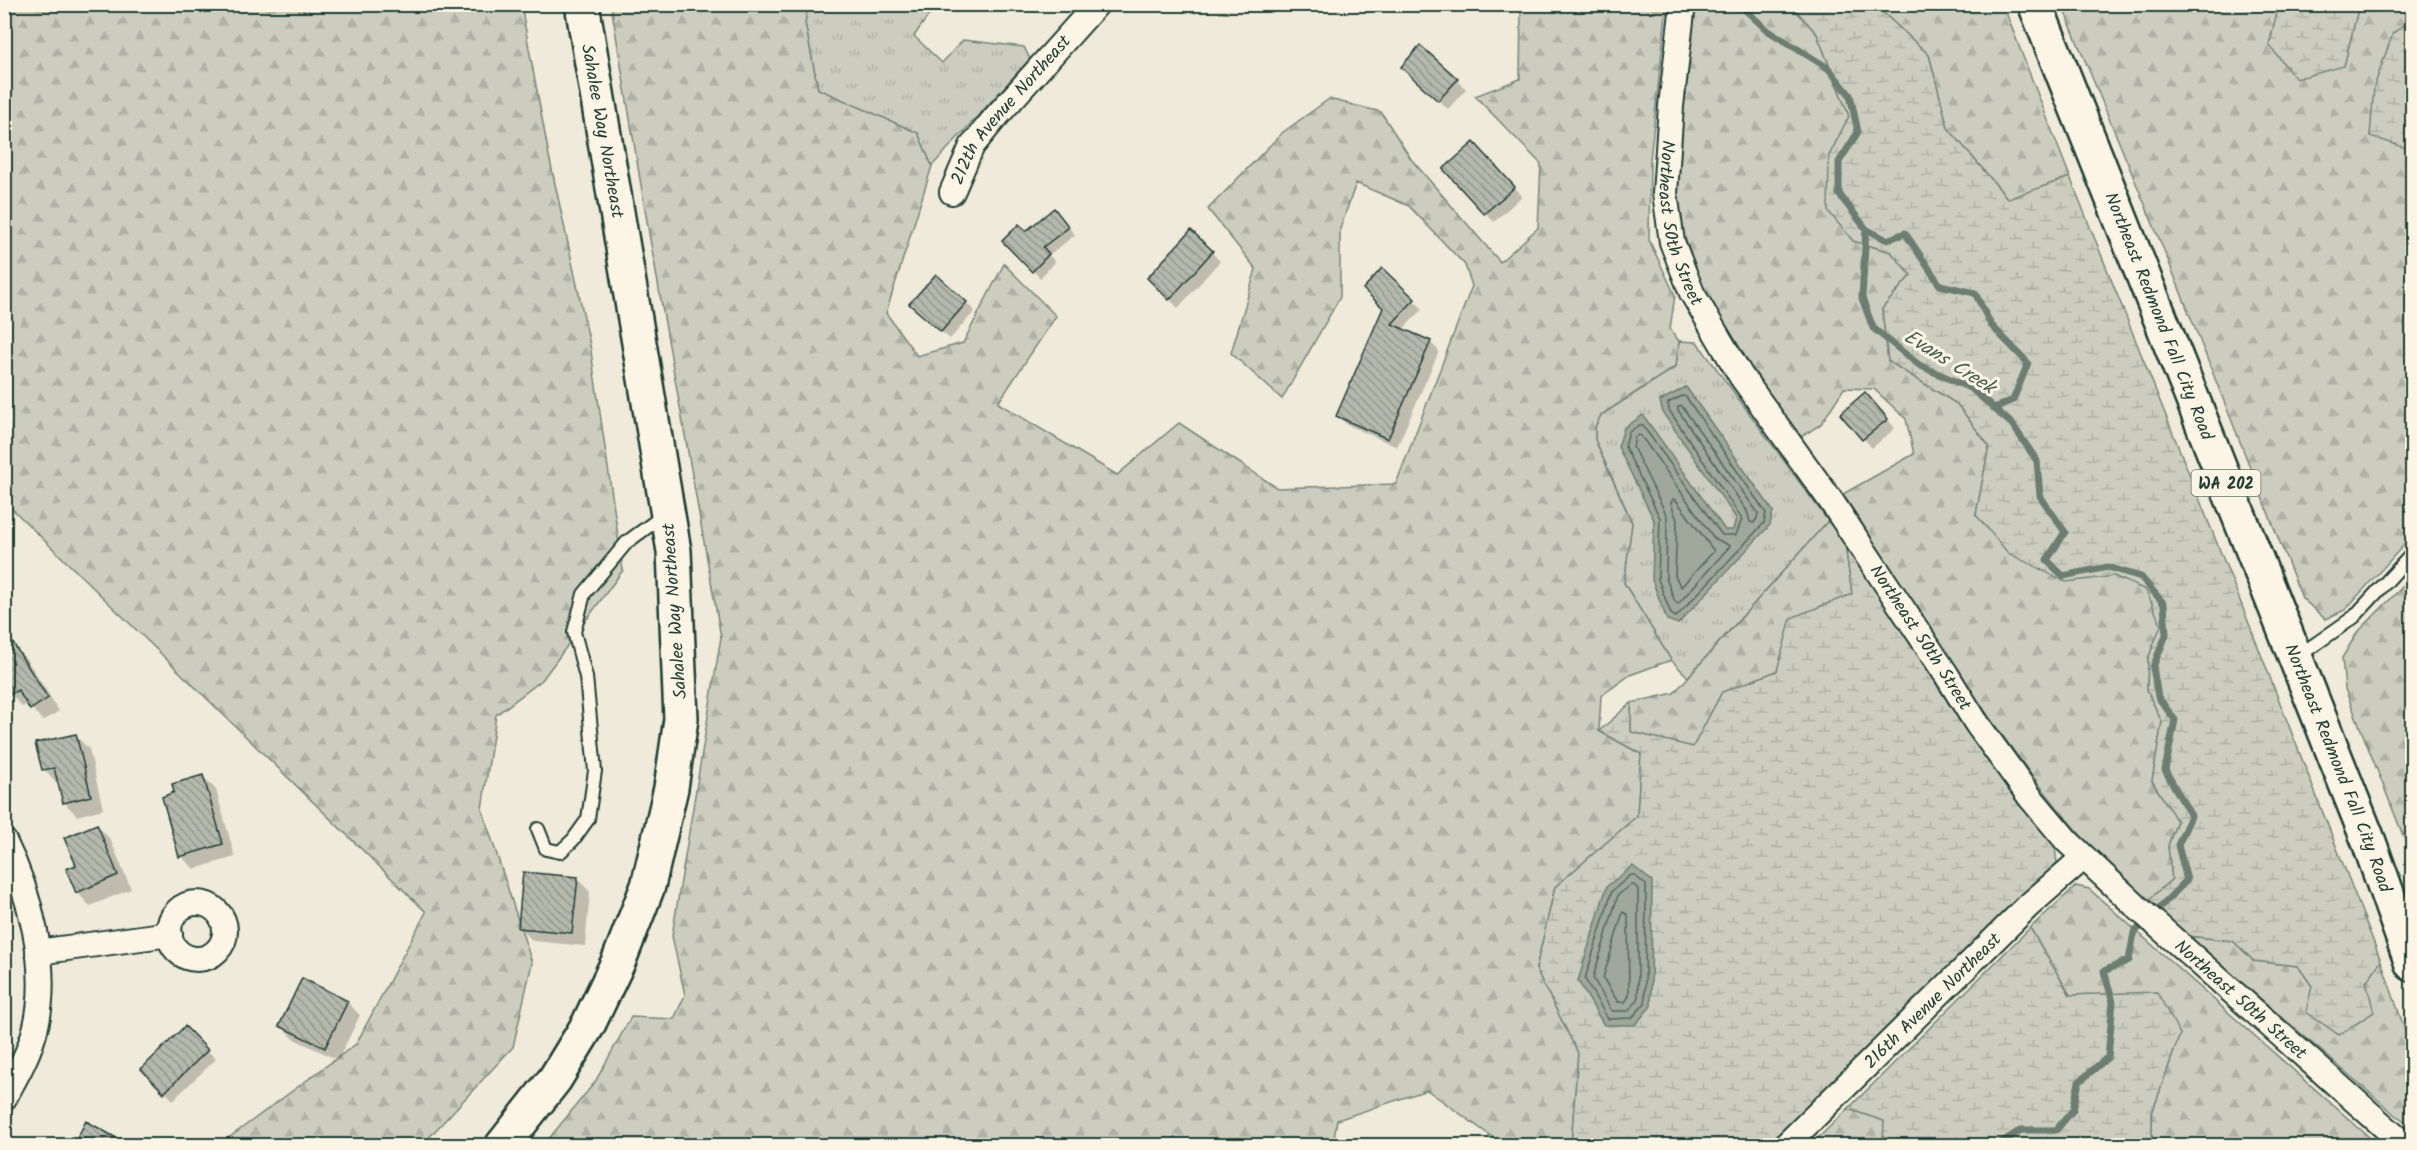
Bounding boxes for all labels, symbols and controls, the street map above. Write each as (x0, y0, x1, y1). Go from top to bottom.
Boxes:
street label: 212th Avenue Northeast (944, 28, 1080, 190)
street label: Sahalee Way Northeast (572, 42, 631, 222)
street label: Northeast 50th Street (1649, 139, 1710, 313)
street label: Northeast Redmond Fall City Road (2095, 188, 2221, 446)
water label: Evans Creek (1897, 322, 2003, 405)
road number: WA 202 (2192, 470, 2260, 496)
street label: Sahalee Way Northeast (655, 521, 696, 700)
street label: Northeast 50th Street (1861, 559, 1979, 718)
street label: Northeast Redmond Fall City Road (2275, 640, 2399, 898)
street label: 216th Avenue Northeast (1858, 926, 2010, 1077)
street label: Northeast 50th Street (2167, 933, 2314, 1068)

